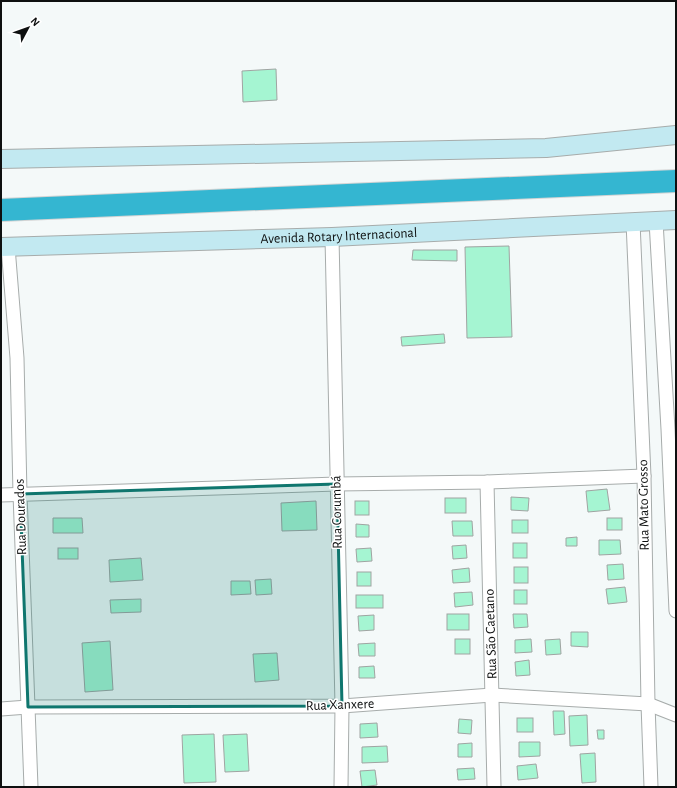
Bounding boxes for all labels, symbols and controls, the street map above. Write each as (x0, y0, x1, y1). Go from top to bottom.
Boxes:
north arrow (8, 8, 48, 48)
text: N (29, 15, 42, 28)
street label: Avenida Rotary Internacional (260, 226, 418, 246)
street label: Rua Mato Grosso (636, 459, 652, 551)
street label: Rua Corumbá (329, 475, 345, 549)
street label: Rua Dourados (13, 479, 29, 555)
street label: Rua São Caetano (482, 588, 500, 679)
street label: Rua Xanxere (306, 697, 374, 713)

